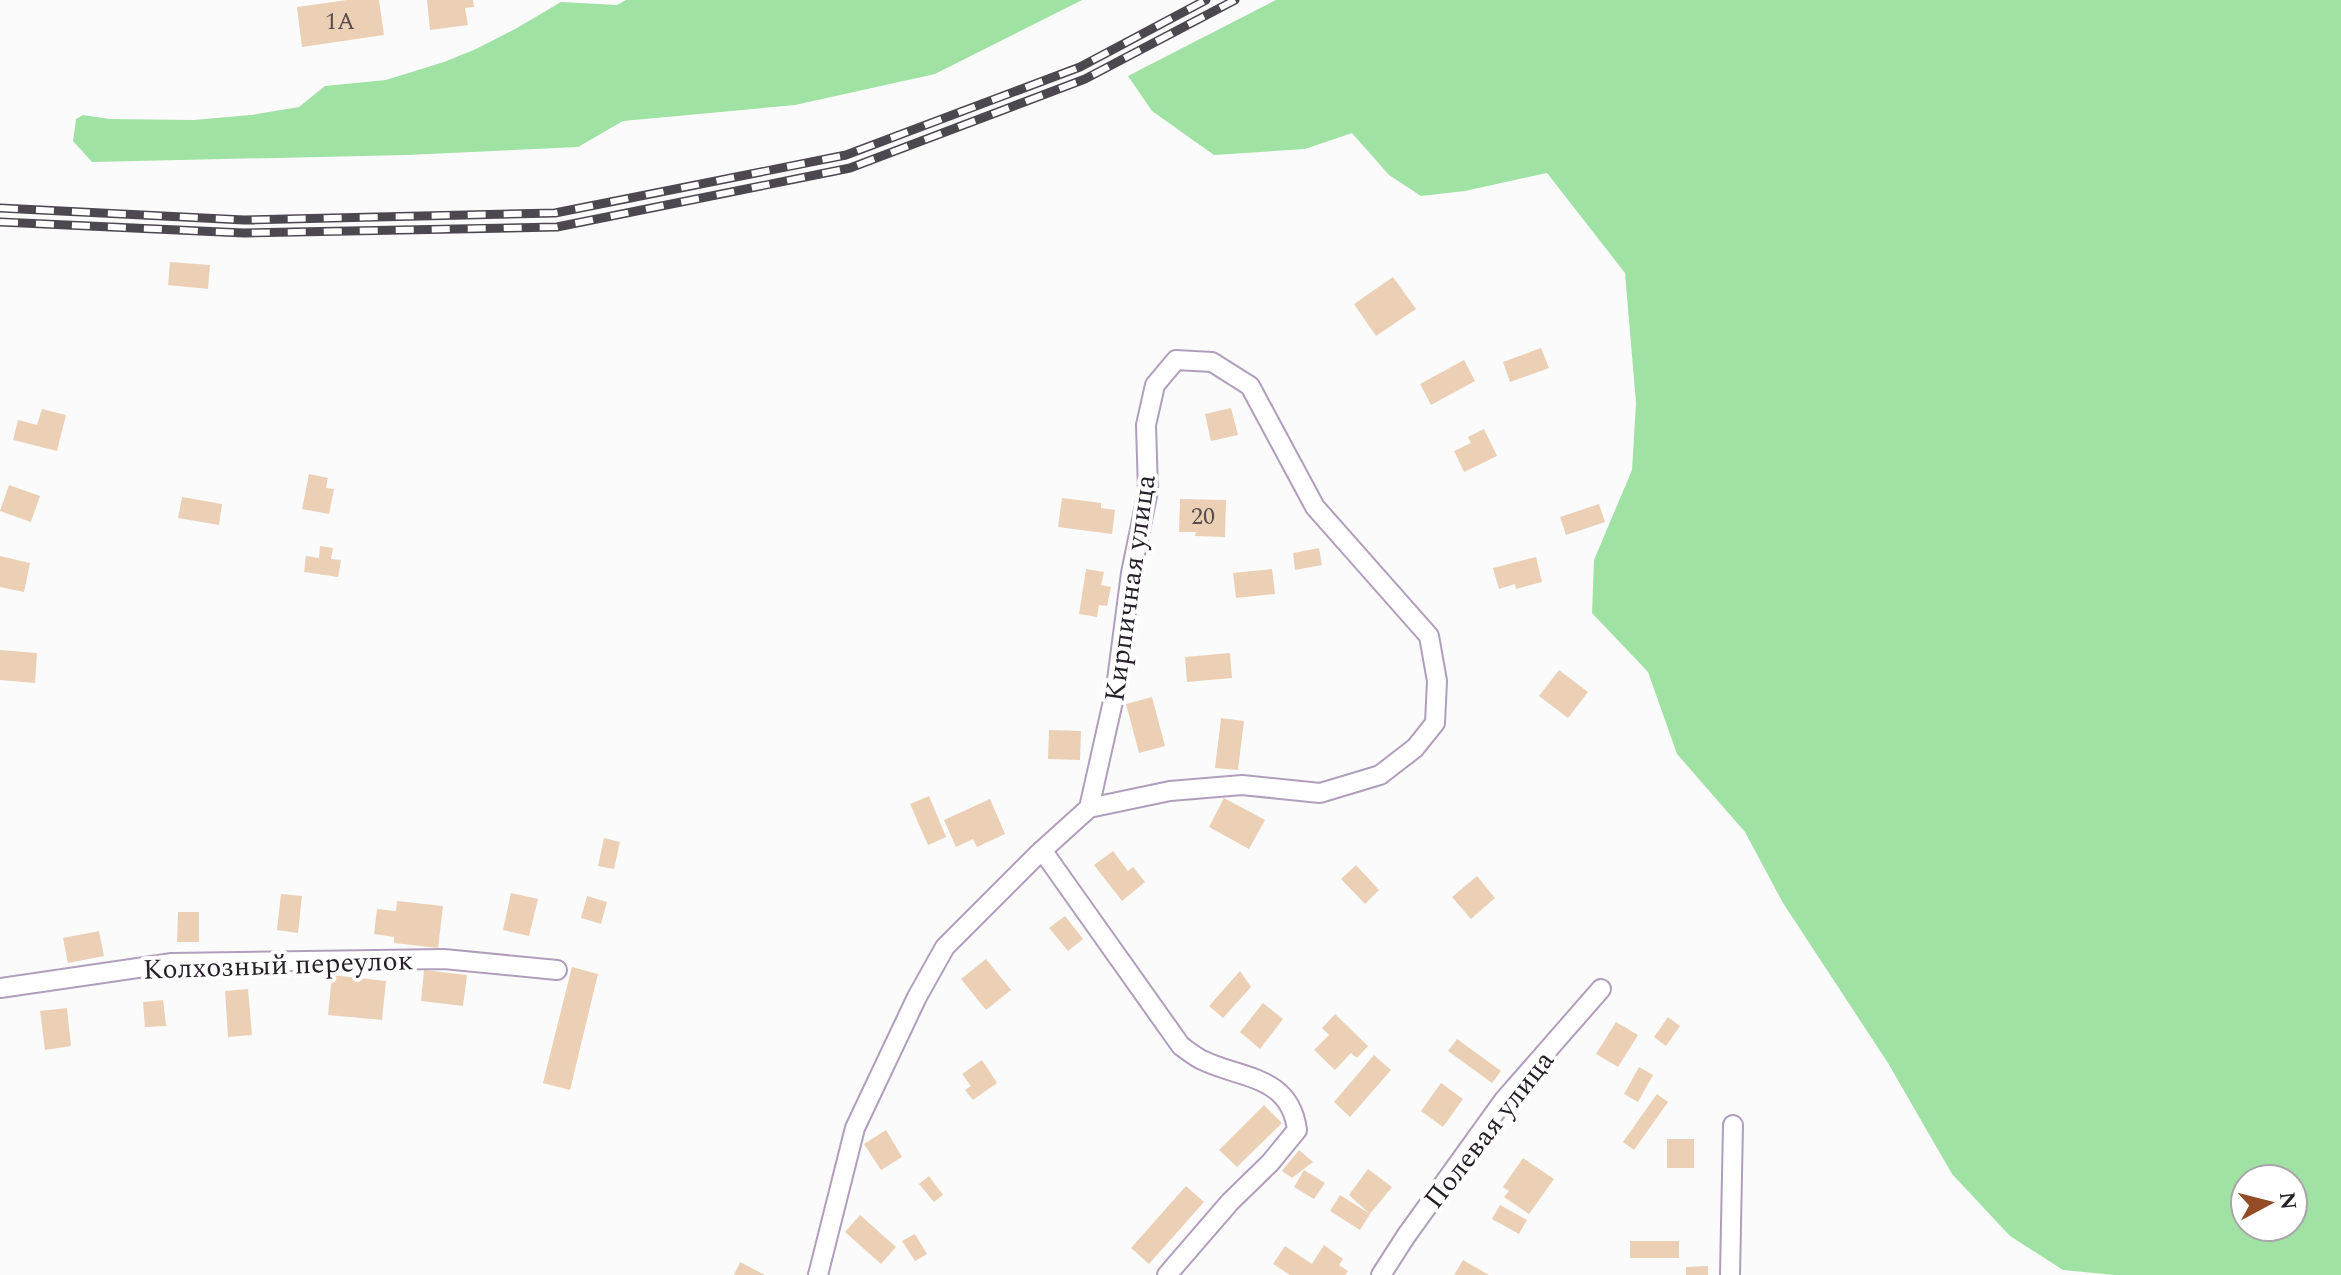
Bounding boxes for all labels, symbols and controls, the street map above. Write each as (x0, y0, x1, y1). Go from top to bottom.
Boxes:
house number: 1А (325, 4, 355, 40)
street label: Кирпичная улица (1093, 472, 1168, 705)
house number: 20 (1191, 499, 1215, 535)
street label: Колхозный переулок (142, 939, 414, 992)
street label: Полевая улица (1413, 1041, 1565, 1219)
north arrow (2229, 1163, 2309, 1243)
text: N (2270, 1190, 2305, 1212)

